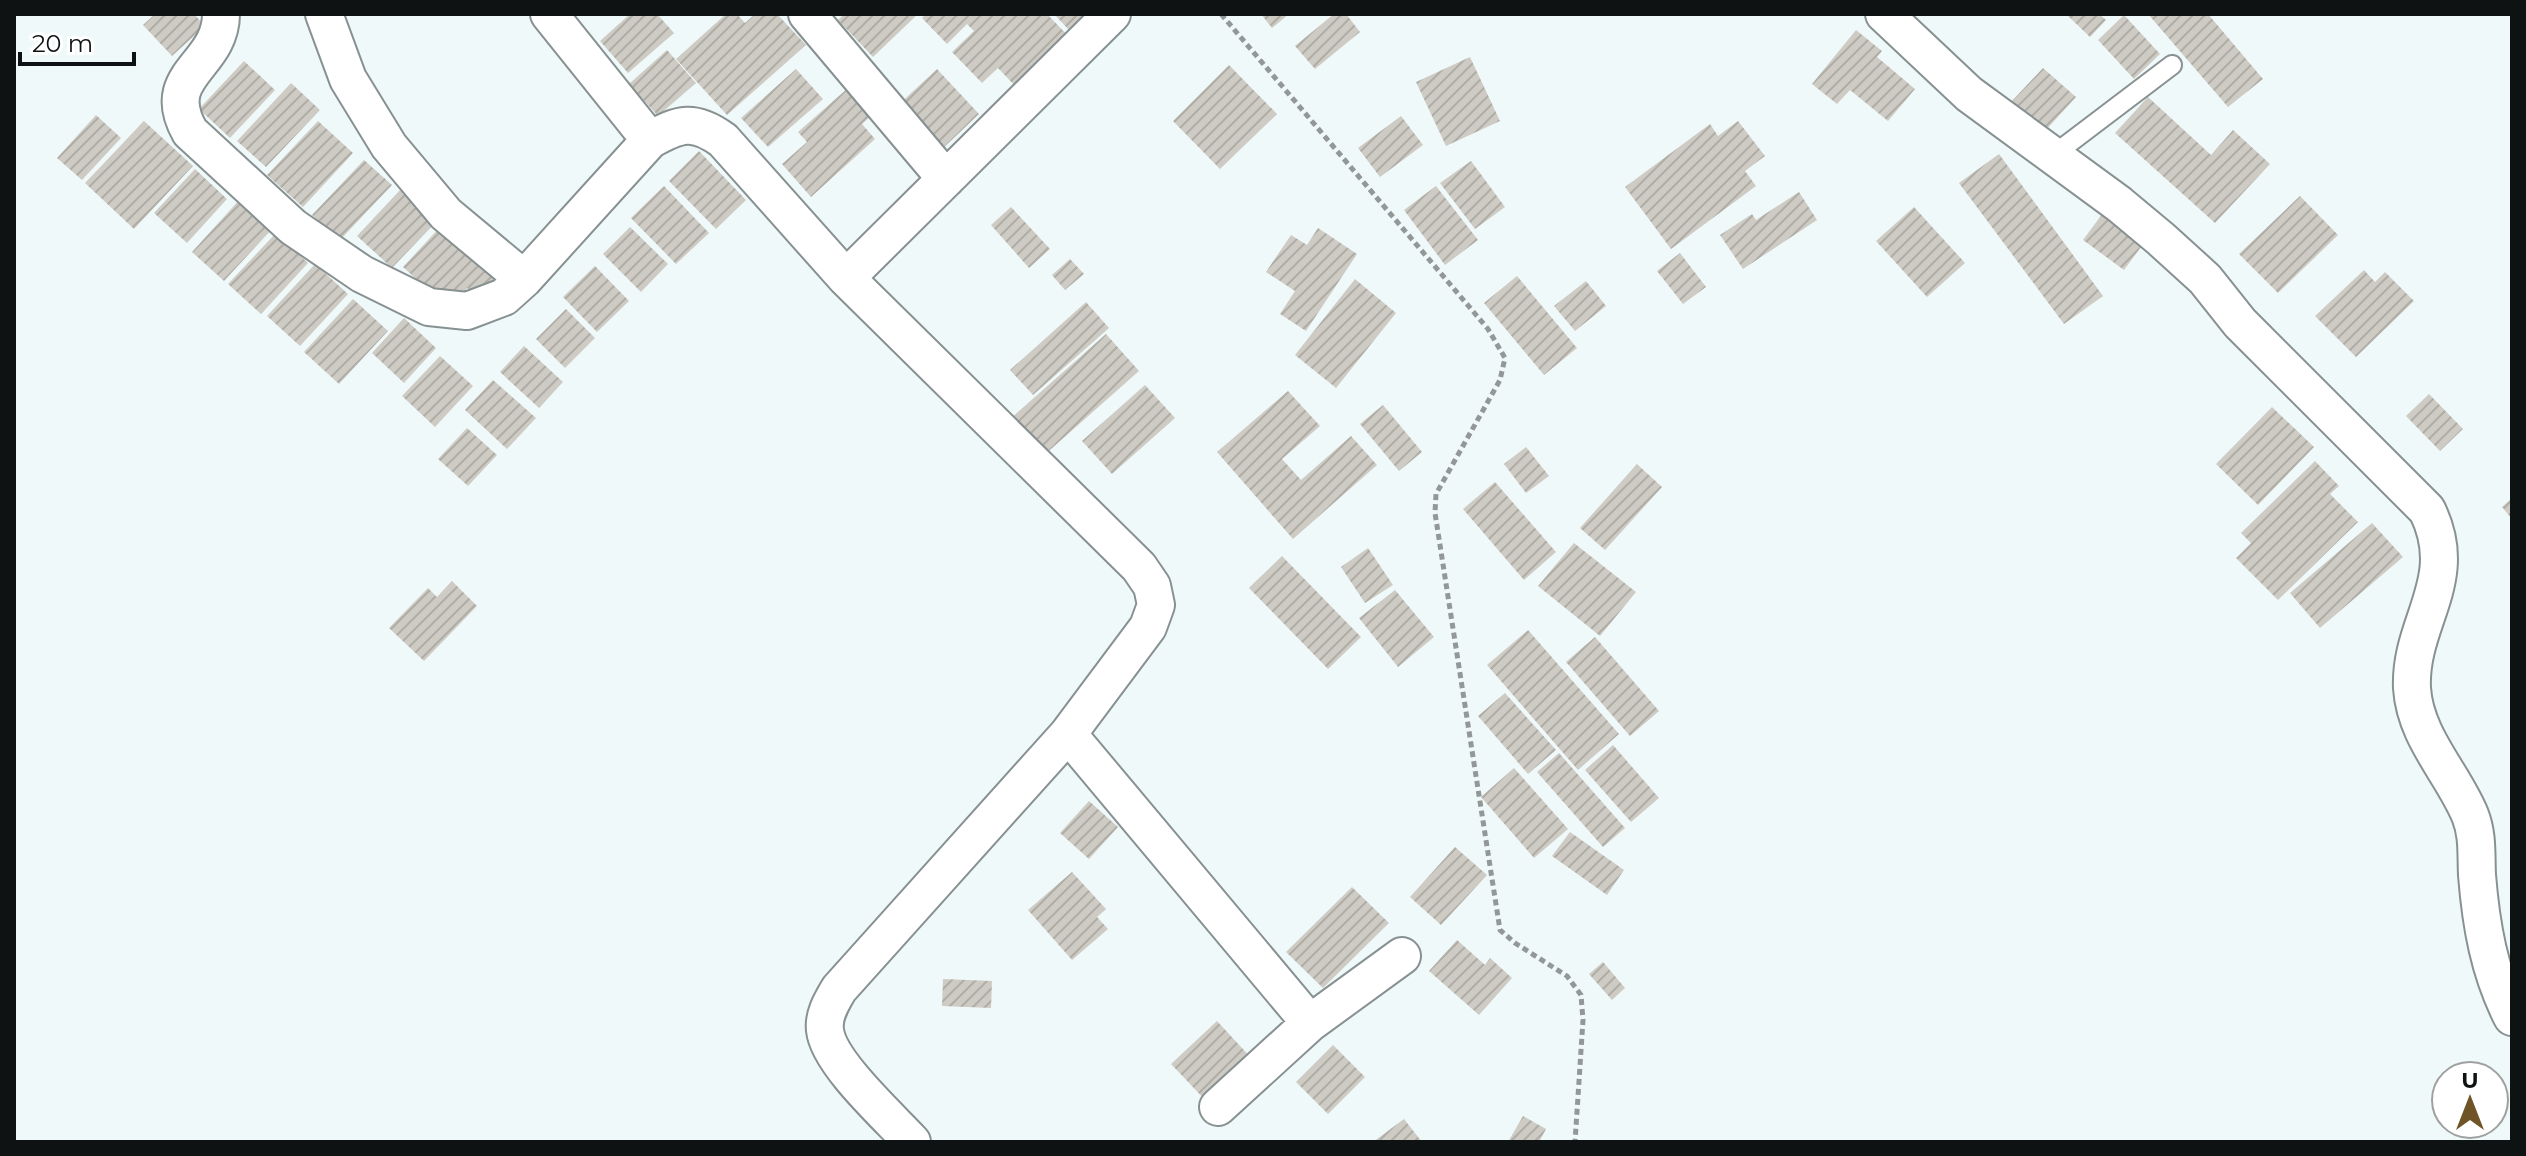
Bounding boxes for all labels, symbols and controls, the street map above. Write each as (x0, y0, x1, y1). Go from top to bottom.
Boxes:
scale bar (20, 16, 134, 66)
text: 20 m (32, 29, 93, 58)
north arrow (2430, 1060, 2510, 1140)
text: U (2461, 1067, 2479, 1094)

